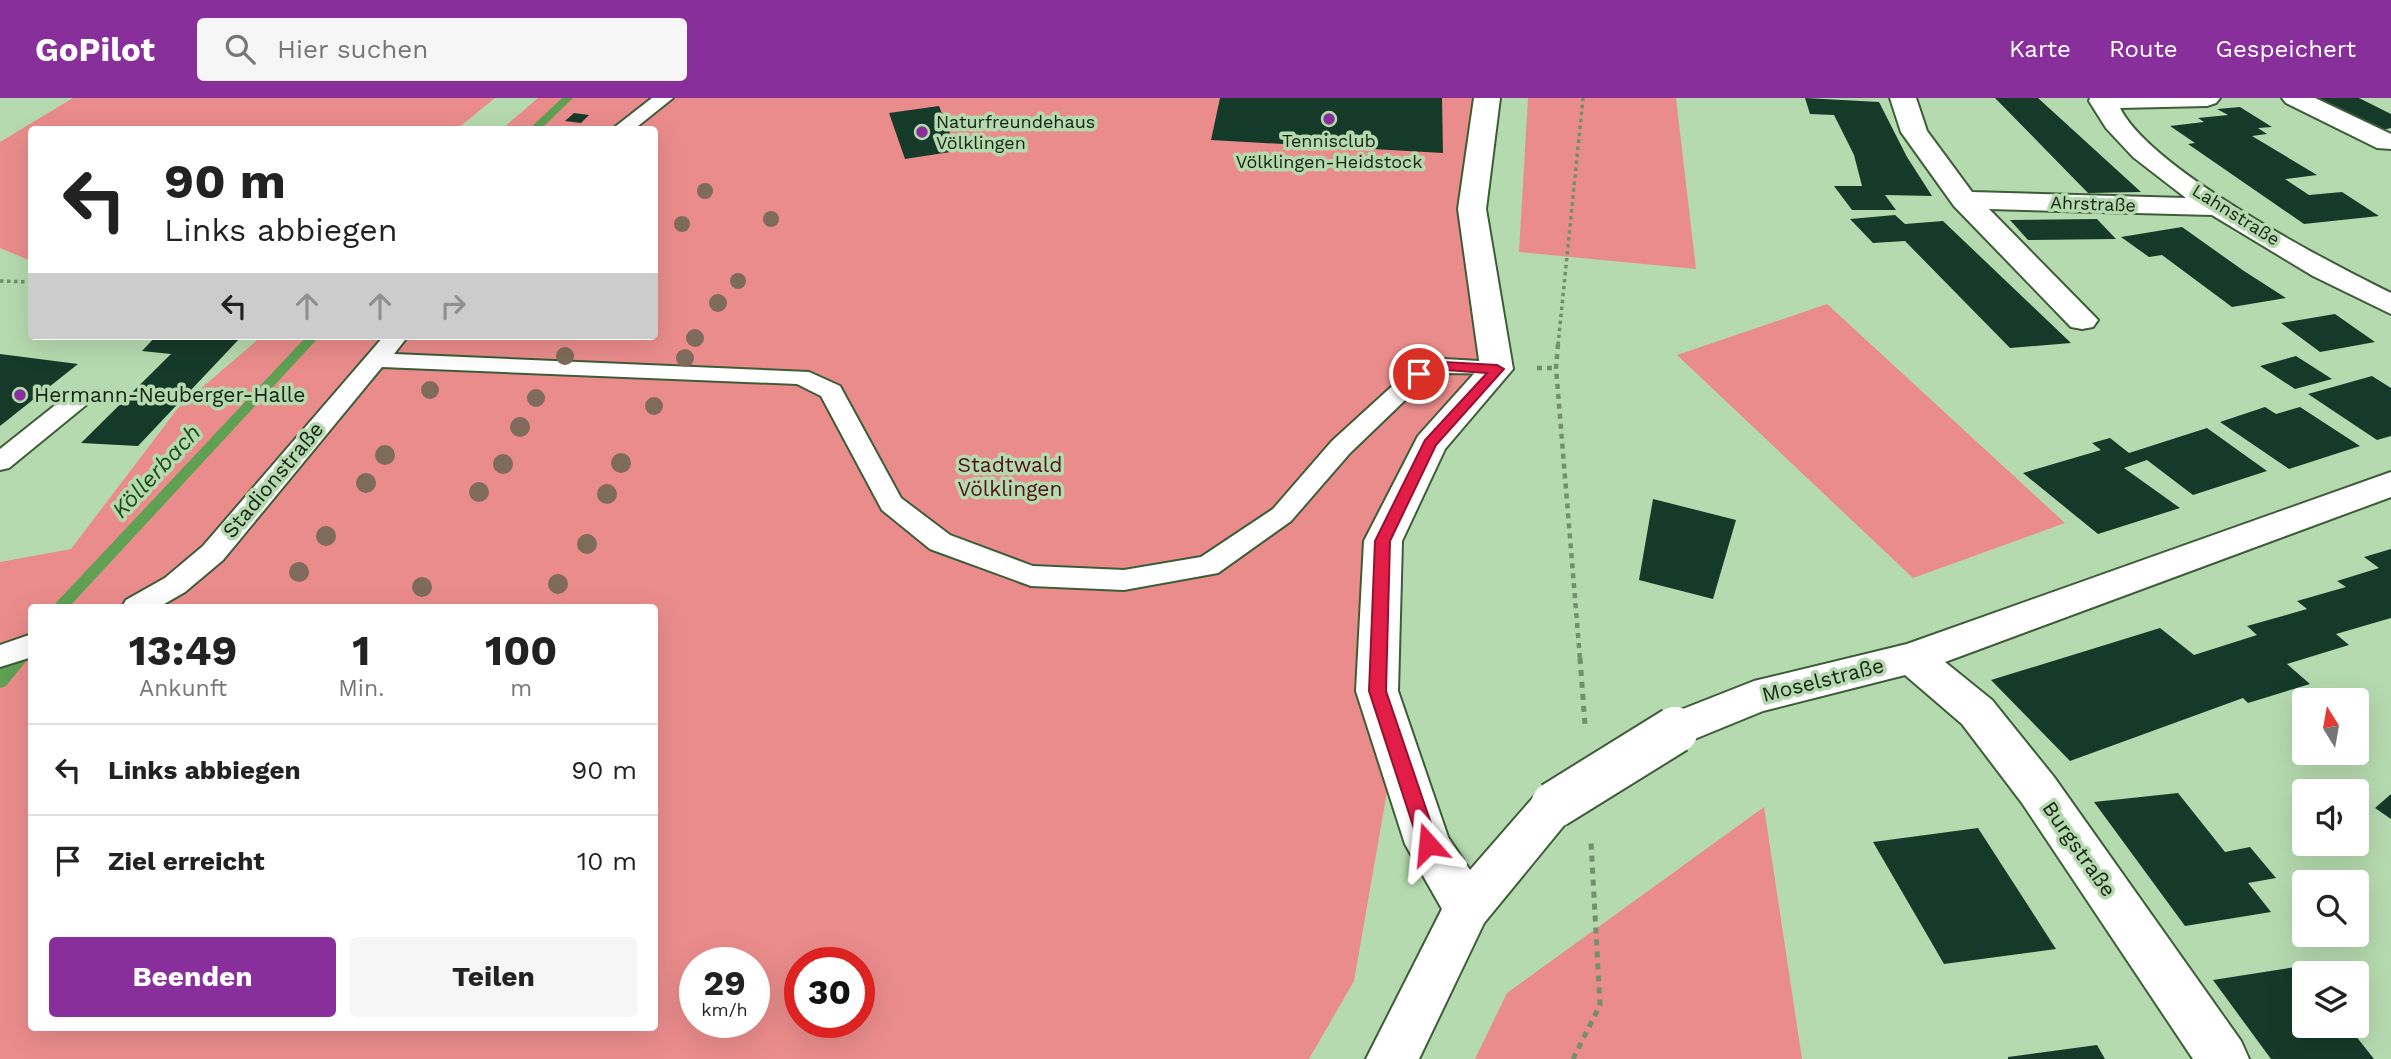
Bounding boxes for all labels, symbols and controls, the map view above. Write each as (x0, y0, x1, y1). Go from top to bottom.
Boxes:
search box (197, 18, 687, 81)
text: GoPilot (35, 30, 155, 69)
icon: search (221, 30, 259, 68)
text: Hier suchen (277, 34, 428, 64)
text: Karte (2009, 35, 2071, 63)
text: Route (2109, 35, 2178, 63)
text: Gespeichert (2216, 35, 2356, 63)
place label: Naturfreundehaus Völklingen (936, 111, 1095, 153)
marker: Tennisclub Völklingen-Heidstock (1321, 111, 1337, 127)
marker: Naturfreundehaus Völklingen (914, 124, 930, 140)
place label: Tennisclub Völklingen-Heidstock (1236, 130, 1422, 172)
text: 90 m (164, 152, 286, 210)
icon: left (49, 154, 140, 245)
street label: Lahnstraße (2189, 179, 2284, 250)
street label: Ahrstraße (2050, 192, 2136, 215)
text: Links abbiegen (164, 211, 398, 249)
icon: left (215, 287, 253, 325)
icon: ahead (288, 287, 326, 325)
icon: ahead (361, 287, 399, 325)
icon: right (434, 287, 472, 325)
pin (1389, 344, 1449, 404)
icon: arrive (1400, 355, 1438, 393)
place label: Hermann-Neuberger-Halle (34, 382, 305, 407)
marker: Hermann-Neuberger-Halle (12, 387, 28, 403)
street label: Stadionstraße (217, 417, 328, 543)
water label: Köllerbach (106, 419, 206, 524)
park label: Stadtwald Völklingen (958, 452, 1062, 501)
text: 13:49 (129, 626, 237, 675)
text: 1 (352, 626, 370, 675)
text: 100 (485, 626, 557, 675)
street label: Moselstraße (1759, 652, 1887, 707)
text: Ankunft (139, 675, 227, 702)
text: Min. (338, 675, 384, 702)
text: m (510, 675, 532, 702)
north arrow (2292, 688, 2370, 765)
map controls (2292, 688, 2369, 1038)
icon: left (49, 751, 87, 789)
text: Links abbiegen (108, 755, 301, 785)
text: 90 m (571, 755, 637, 785)
button: sound (2292, 779, 2369, 856)
street label: Burgstraße (2037, 796, 2121, 901)
position arrow (1391, 807, 1465, 881)
icon: arrive (49, 842, 87, 880)
text: Ziel erreicht (108, 846, 265, 876)
text: 10 m (577, 846, 637, 876)
button: search (2292, 870, 2369, 947)
button: Beenden (49, 937, 336, 1017)
button: Teilen (350, 937, 637, 1017)
speed limit sign: 30 (784, 947, 875, 1038)
button: layers (2292, 961, 2369, 1038)
text: 29 (703, 962, 746, 1004)
text: km/h (701, 999, 748, 1020)

